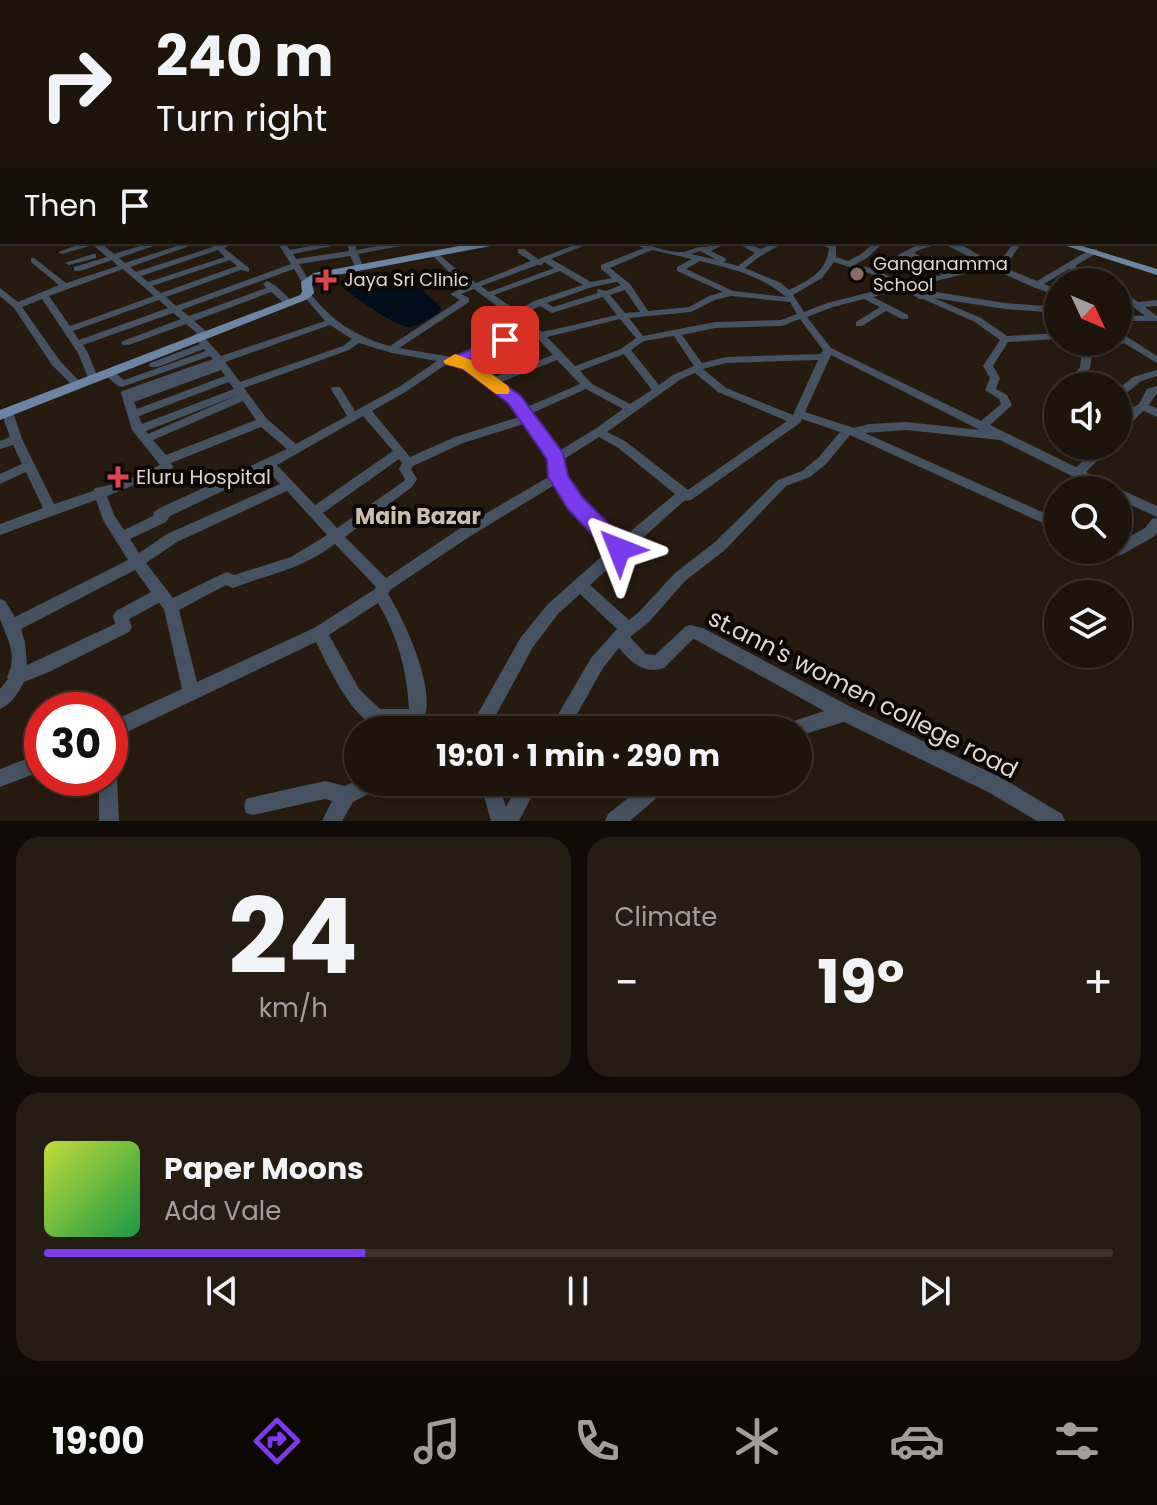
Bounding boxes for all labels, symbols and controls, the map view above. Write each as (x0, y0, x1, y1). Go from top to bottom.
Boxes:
text: 240 m (156, 17, 334, 96)
icon: right (24, 32, 128, 136)
text: Turn right (156, 93, 327, 144)
text: Then (24, 184, 97, 227)
icon: arrive (113, 184, 157, 228)
place label: Ganganamma School (873, 251, 1008, 297)
marker: Ganganamma School (848, 265, 866, 283)
place label: Jaya Sri Clinic (344, 267, 469, 292)
north arrow (1044, 268, 1132, 356)
map controls (1044, 268, 1132, 668)
marker: Jaya Sri Clinic (315, 269, 337, 291)
pin (471, 306, 539, 374)
icon: arrive (483, 318, 527, 362)
button: sound (1044, 372, 1132, 460)
place label: Eluru Hospital (136, 463, 271, 491)
marker: Eluru Hospital (107, 466, 129, 488)
button: search (1044, 476, 1132, 564)
district label: Main Bazar (355, 501, 481, 532)
position arrow (577, 507, 661, 591)
button: layers (1044, 580, 1132, 668)
street label: st.ann's women college road (703, 601, 1024, 786)
speed limit sign: 30 (24, 692, 128, 796)
text: 19:01 · 1 min · 290 m (436, 734, 720, 777)
text: 24 (228, 864, 358, 1009)
text: Climate (615, 899, 717, 935)
text: 19° (817, 940, 904, 1024)
text: − (615, 952, 639, 1013)
text: + (1083, 952, 1113, 1013)
text: km/h (259, 990, 328, 1026)
text: Paper Moons (164, 1147, 364, 1190)
text: Ada Vale (164, 1193, 281, 1229)
icon: previous (200, 1269, 244, 1313)
icon: pause (556, 1269, 600, 1313)
icon: next (913, 1269, 957, 1313)
icon: directions (249, 1413, 305, 1469)
icon: music (409, 1413, 465, 1469)
icon: phone (569, 1413, 625, 1469)
icon: climate (729, 1413, 785, 1469)
icon: car (889, 1413, 945, 1469)
icon: filters (1049, 1413, 1105, 1469)
text: 19:00 (52, 1416, 145, 1467)

